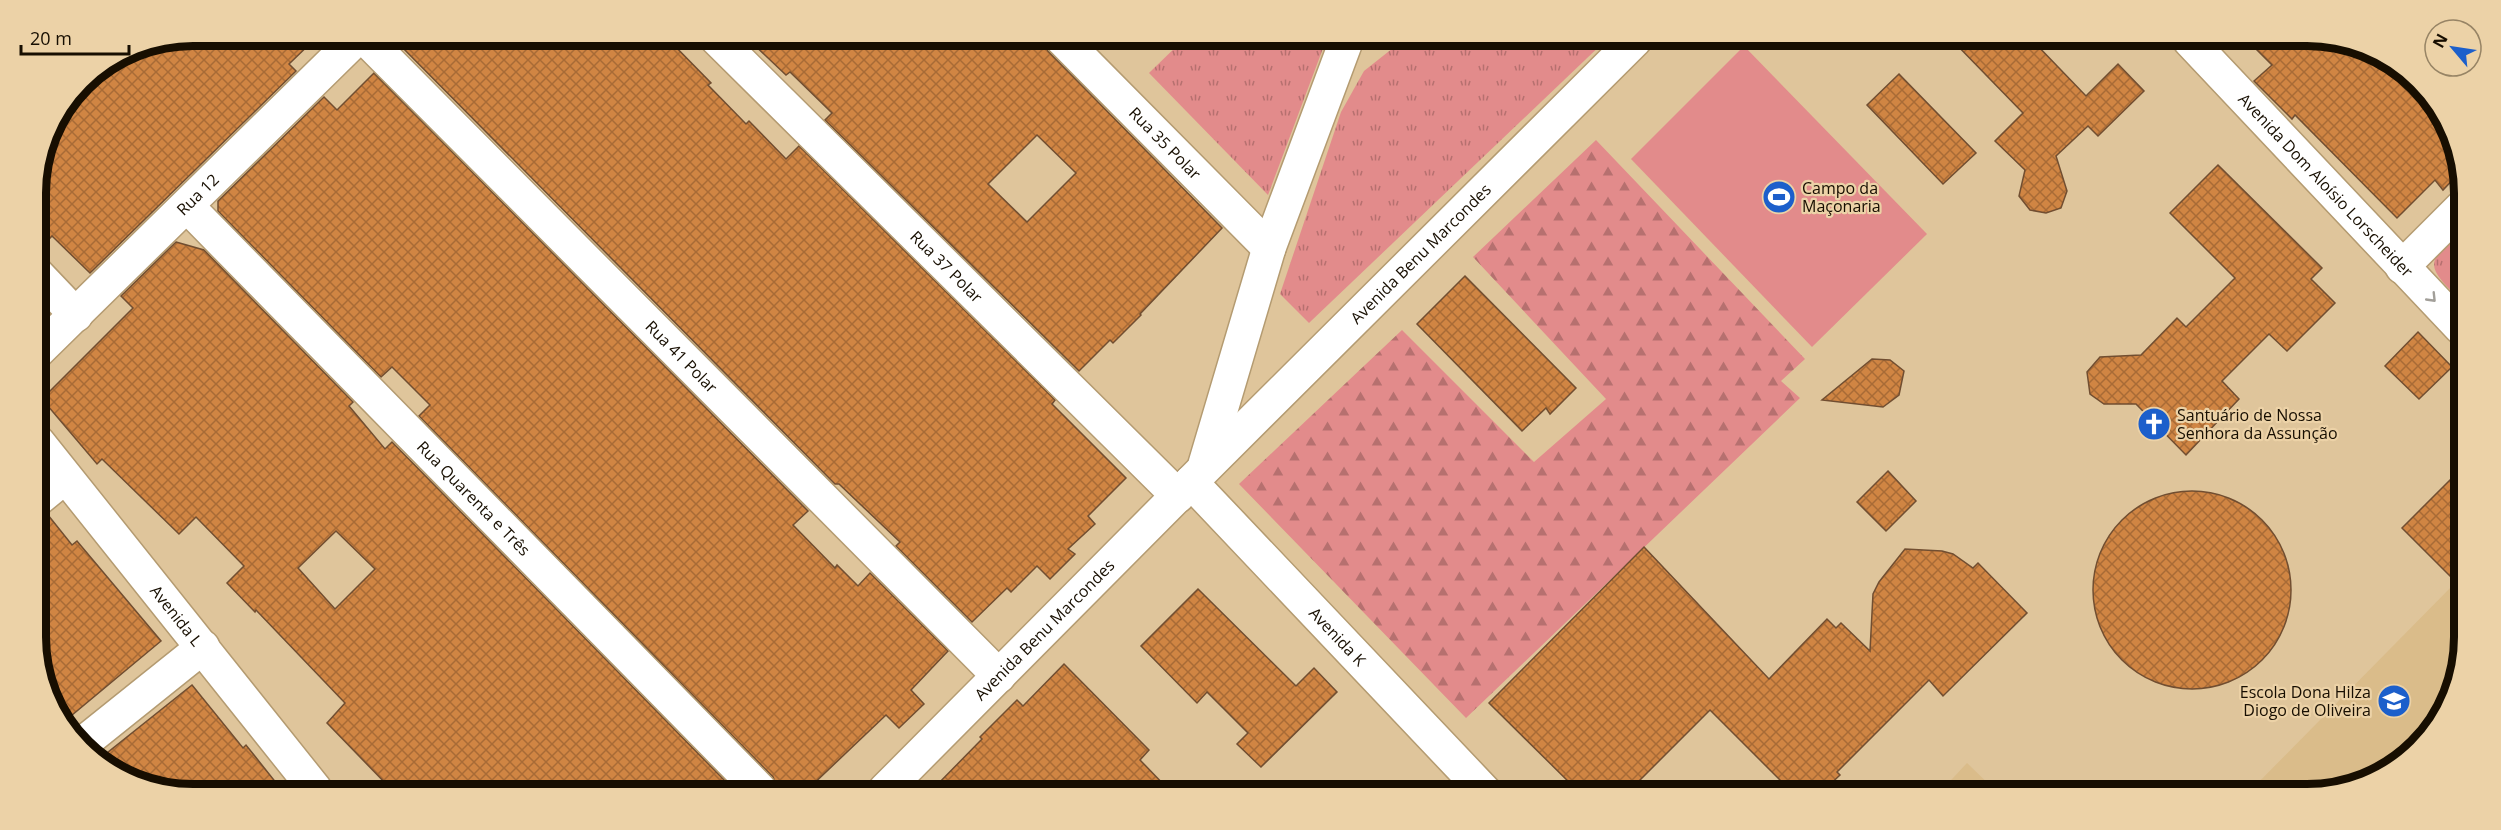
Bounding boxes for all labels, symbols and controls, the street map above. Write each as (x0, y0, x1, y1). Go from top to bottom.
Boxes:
scale bar (21, 18, 129, 56)
north arrow (2423, 18, 2483, 78)
text: 20 m (30, 26, 72, 50)
text: N (2427, 30, 2453, 52)
street label: Avenida Dom Aloísio Lorscheider (2234, 88, 2418, 282)
street label: Rua 35 Polar (1124, 102, 1206, 185)
street label: Rua 12 (172, 169, 224, 220)
place label: Campo da Maçonaria (1802, 177, 1881, 217)
street label: Avenida Benu Marcondes (1345, 179, 1496, 328)
sports icon: Campo da Maçonaria (1761, 179, 1797, 215)
street label: Rua 37 Polar (905, 226, 988, 308)
one-way arrow (2425, 291, 2436, 301)
street label: Rua 41 Polar (641, 316, 723, 398)
place label: Santuário de Nossa Senhora da Assunção (2177, 404, 2338, 444)
church icon: Santuário de Nossa Senhora da Assunção (2136, 406, 2172, 442)
street label: Rua Quarenta e Três (412, 436, 535, 561)
street label: Avenida Benu Marcondes (969, 554, 1119, 705)
street label: Avenida L (145, 580, 208, 651)
street label: Avenida K (1304, 602, 1371, 671)
place label: Escola Dona Hilza Diogo de Oliveira (2240, 681, 2371, 721)
school or university icon: Escola Dona Hilza Diogo de Oliveira (2376, 683, 2412, 719)

